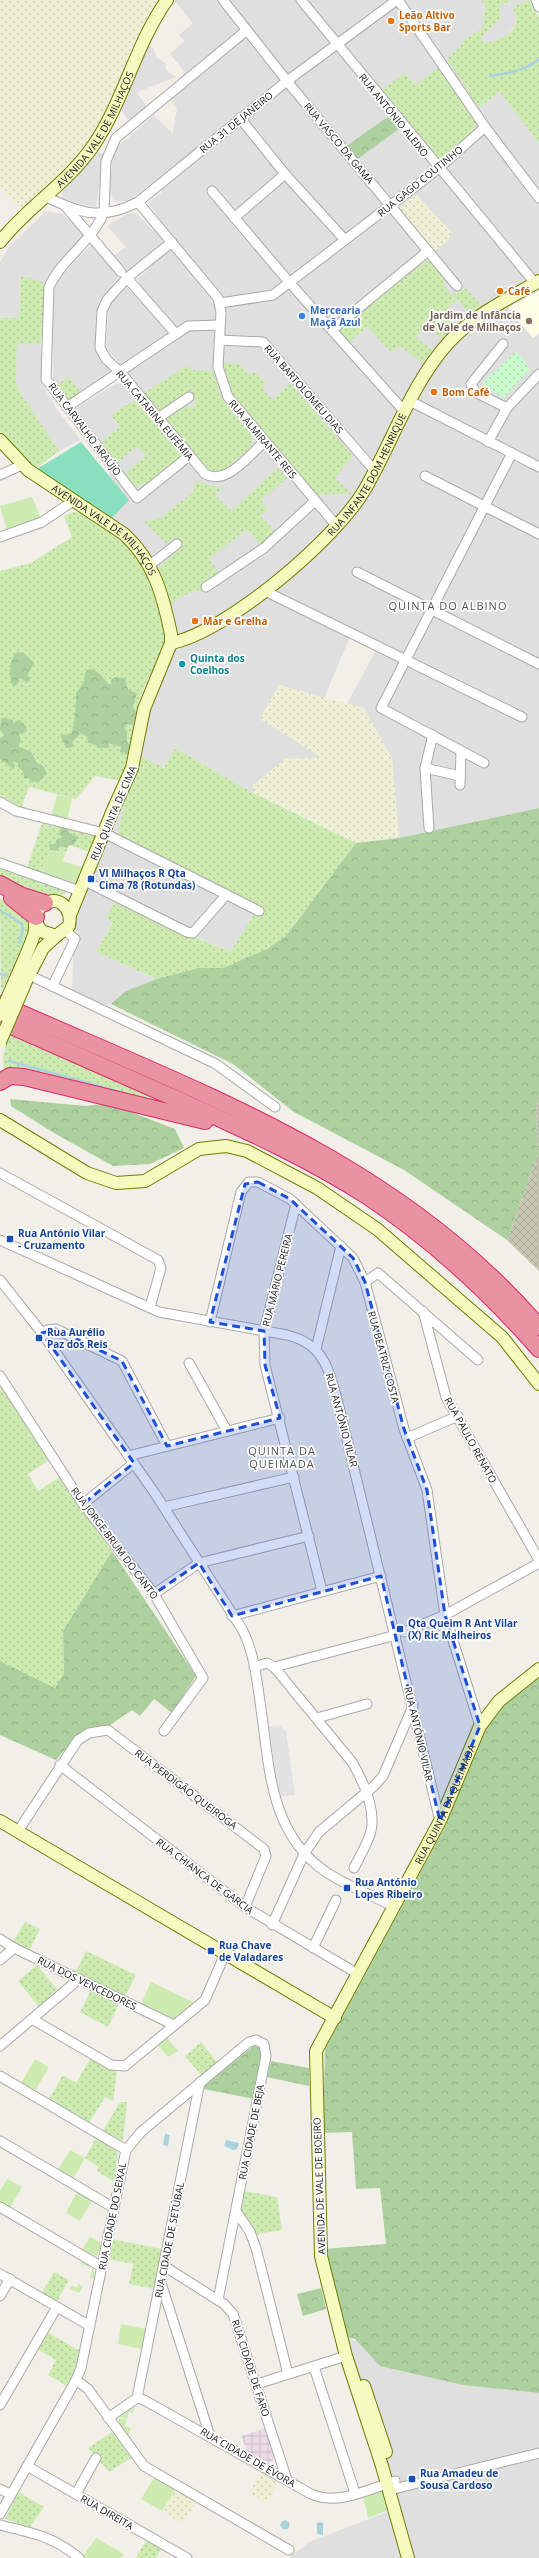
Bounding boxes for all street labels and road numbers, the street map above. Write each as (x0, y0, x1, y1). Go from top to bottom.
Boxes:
street label: AVENIDA VALE DE MILHAÇOS (53, 69, 137, 190)
street label: RUA ANTÓNIO ALEIXO (356, 70, 432, 160)
street label: RUA 31 DE JANEIRO (196, 88, 276, 156)
street label: RUA VASCO DA GAMA (301, 99, 378, 187)
street label: RUA GAGO COUTINHO (374, 142, 466, 220)
street label: RUA BARTOLOMEU DIAS (261, 341, 347, 437)
street label: RUA CATARINA EUFÉMIA (113, 367, 197, 464)
street label: RUA CARVALHO ARAÚJO (45, 380, 125, 479)
street label: RUA ALMIRANTE REIS (226, 396, 300, 482)
street label: RUA INFANTE DOM HENRIQUE (324, 411, 409, 539)
street label: AVENIDA VALE DE MILHAÇOS (49, 481, 160, 578)
street label: RUA QUINTA DE CIMA (87, 763, 140, 863)
street label: RUA MÁRIO PEREIRA (259, 1231, 296, 1328)
street label: RUA BEATRIZ COSTA (365, 1309, 403, 1405)
street label: RUA ANTÓNIO VILAR (323, 1371, 361, 1469)
street label: RUA PAULO RENATO (441, 1394, 501, 1486)
street label: RUA JORGE BRUM DO CANTO (68, 1484, 162, 1602)
street label: RUA ANTÓNIO VILAR (401, 1685, 437, 1783)
street label: RUA QUINTA DA QUEIMADA (411, 1742, 479, 1867)
street label: RUA PERDIGÃO QUEIROGA (132, 1746, 241, 1833)
street label: RUA CHIANCA DE GARCIA (153, 1835, 257, 1918)
street label: RUA DOS VENCEDORES (35, 1953, 139, 2013)
street label: RUA CIDADE DE BEJA (235, 2082, 267, 2181)
street label: AVENIDA DE VALE DE BOEIRO (310, 2117, 328, 2255)
street label: RUA CIDADE DO SEIXAL (95, 2161, 129, 2271)
street label: RUA CIDADE DE SETÚBAL (151, 2181, 187, 2299)
street label: RUA CIDADE DE FARO (229, 2318, 273, 2419)
street label: RUA CIDADE DE ÉVORA (198, 2424, 299, 2490)
street label: RUA DIREITA (78, 2491, 137, 2533)

